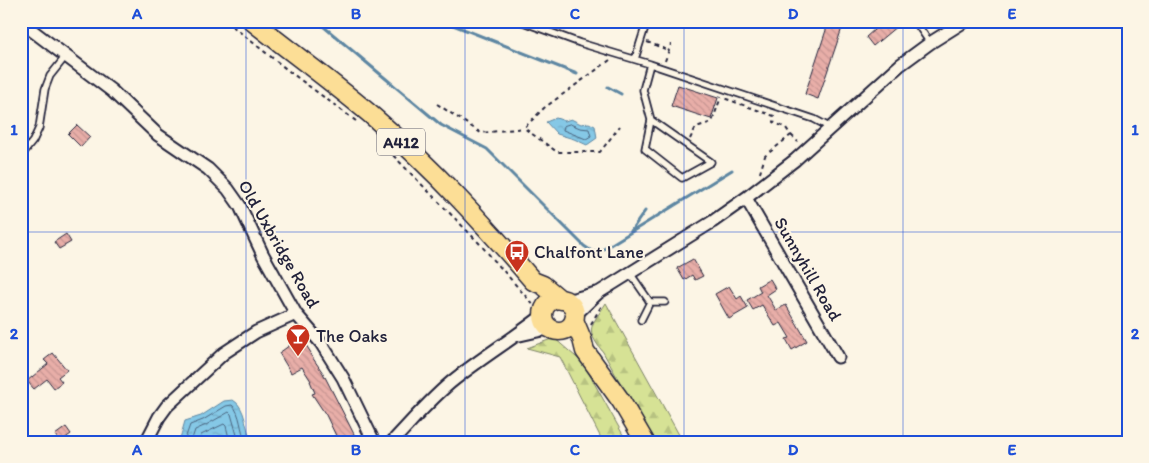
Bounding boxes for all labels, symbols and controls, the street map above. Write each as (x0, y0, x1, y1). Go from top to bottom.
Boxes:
text: A (131, 4, 143, 23)
text: B (351, 4, 362, 23)
text: C (570, 4, 581, 23)
text: D (788, 4, 799, 23)
text: E (1008, 4, 1017, 23)
text: 1 (10, 120, 18, 139)
text: 1 (1131, 120, 1139, 139)
road number: A412 (377, 128, 425, 156)
street label: Old Uxbridge Road (233, 176, 325, 312)
street label: Sunnyhill Road (769, 213, 847, 325)
bus stop icon: Chalfont Lane (504, 239, 530, 273)
place label: Chalfont Lane (534, 241, 644, 263)
bar icon: The Oaks (285, 323, 311, 357)
text: 2 (10, 324, 19, 343)
text: 2 (1131, 324, 1140, 343)
place label: The Oaks (316, 325, 388, 347)
text: A (131, 440, 143, 459)
text: B (351, 440, 362, 459)
text: C (570, 440, 581, 459)
text: D (788, 440, 799, 459)
text: E (1008, 440, 1017, 459)

